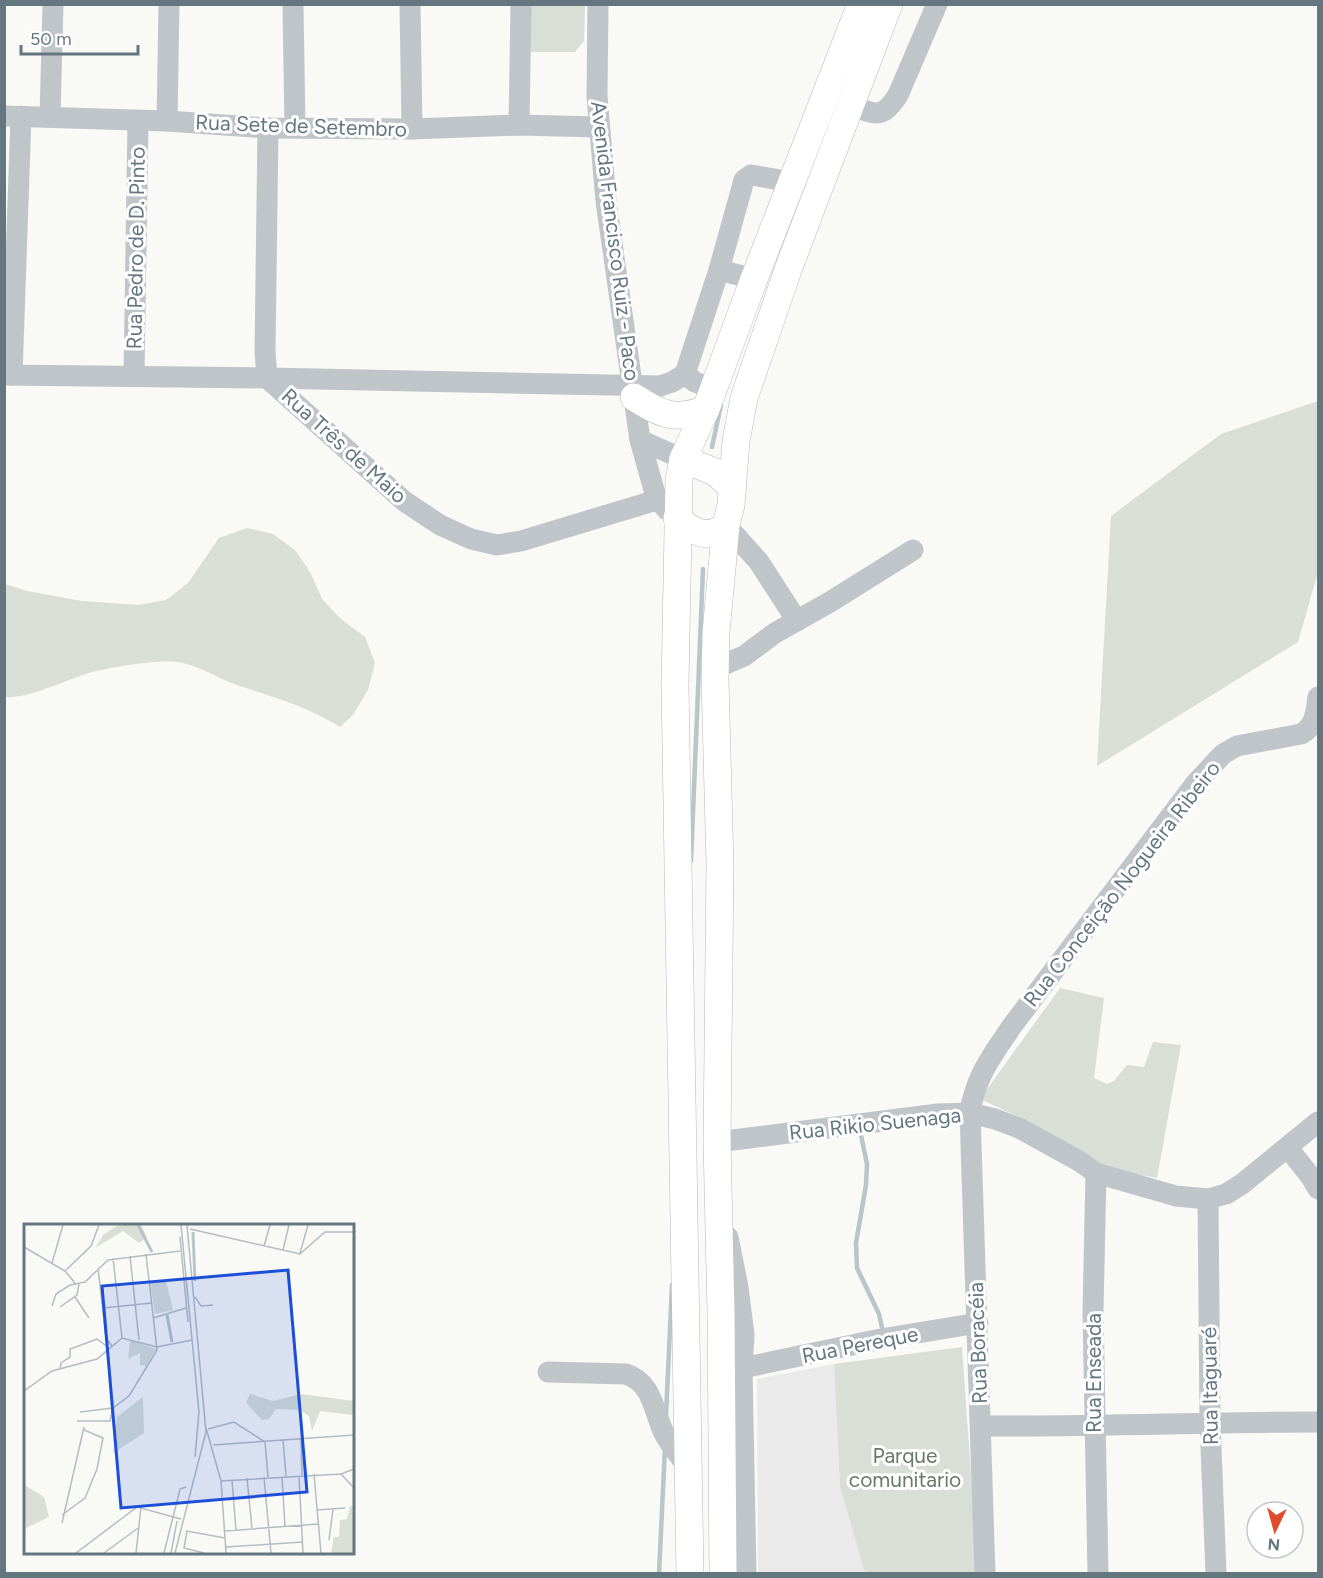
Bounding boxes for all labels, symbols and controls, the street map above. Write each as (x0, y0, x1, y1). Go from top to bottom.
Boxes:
scale bar (21, 18, 138, 56)
text: 50 m (30, 28, 72, 50)
street label: Avenida Francisco Ruiz - Paco (586, 100, 645, 382)
street label: Rua Sete de Setembro (195, 109, 407, 142)
street label: Rua Pedro de D. Pinto (121, 146, 150, 350)
street label: Rua Três de Maio (277, 383, 412, 508)
street label: Rua Conceição Nogueira Ribeiro (1018, 756, 1225, 1011)
street label: Rua Rikio Suenaga (788, 1102, 962, 1145)
inset map (24, 1224, 354, 1554)
street label: Rua Boracéia (963, 1282, 992, 1404)
street label: Rua Enseada (1081, 1313, 1106, 1433)
street label: Rua Pereque (800, 1321, 920, 1368)
street label: Rua Itaguaré (1196, 1327, 1223, 1445)
park label: Parque comunitario (849, 1443, 961, 1492)
north arrow (1245, 1500, 1305, 1560)
text: N (1267, 1534, 1281, 1554)

